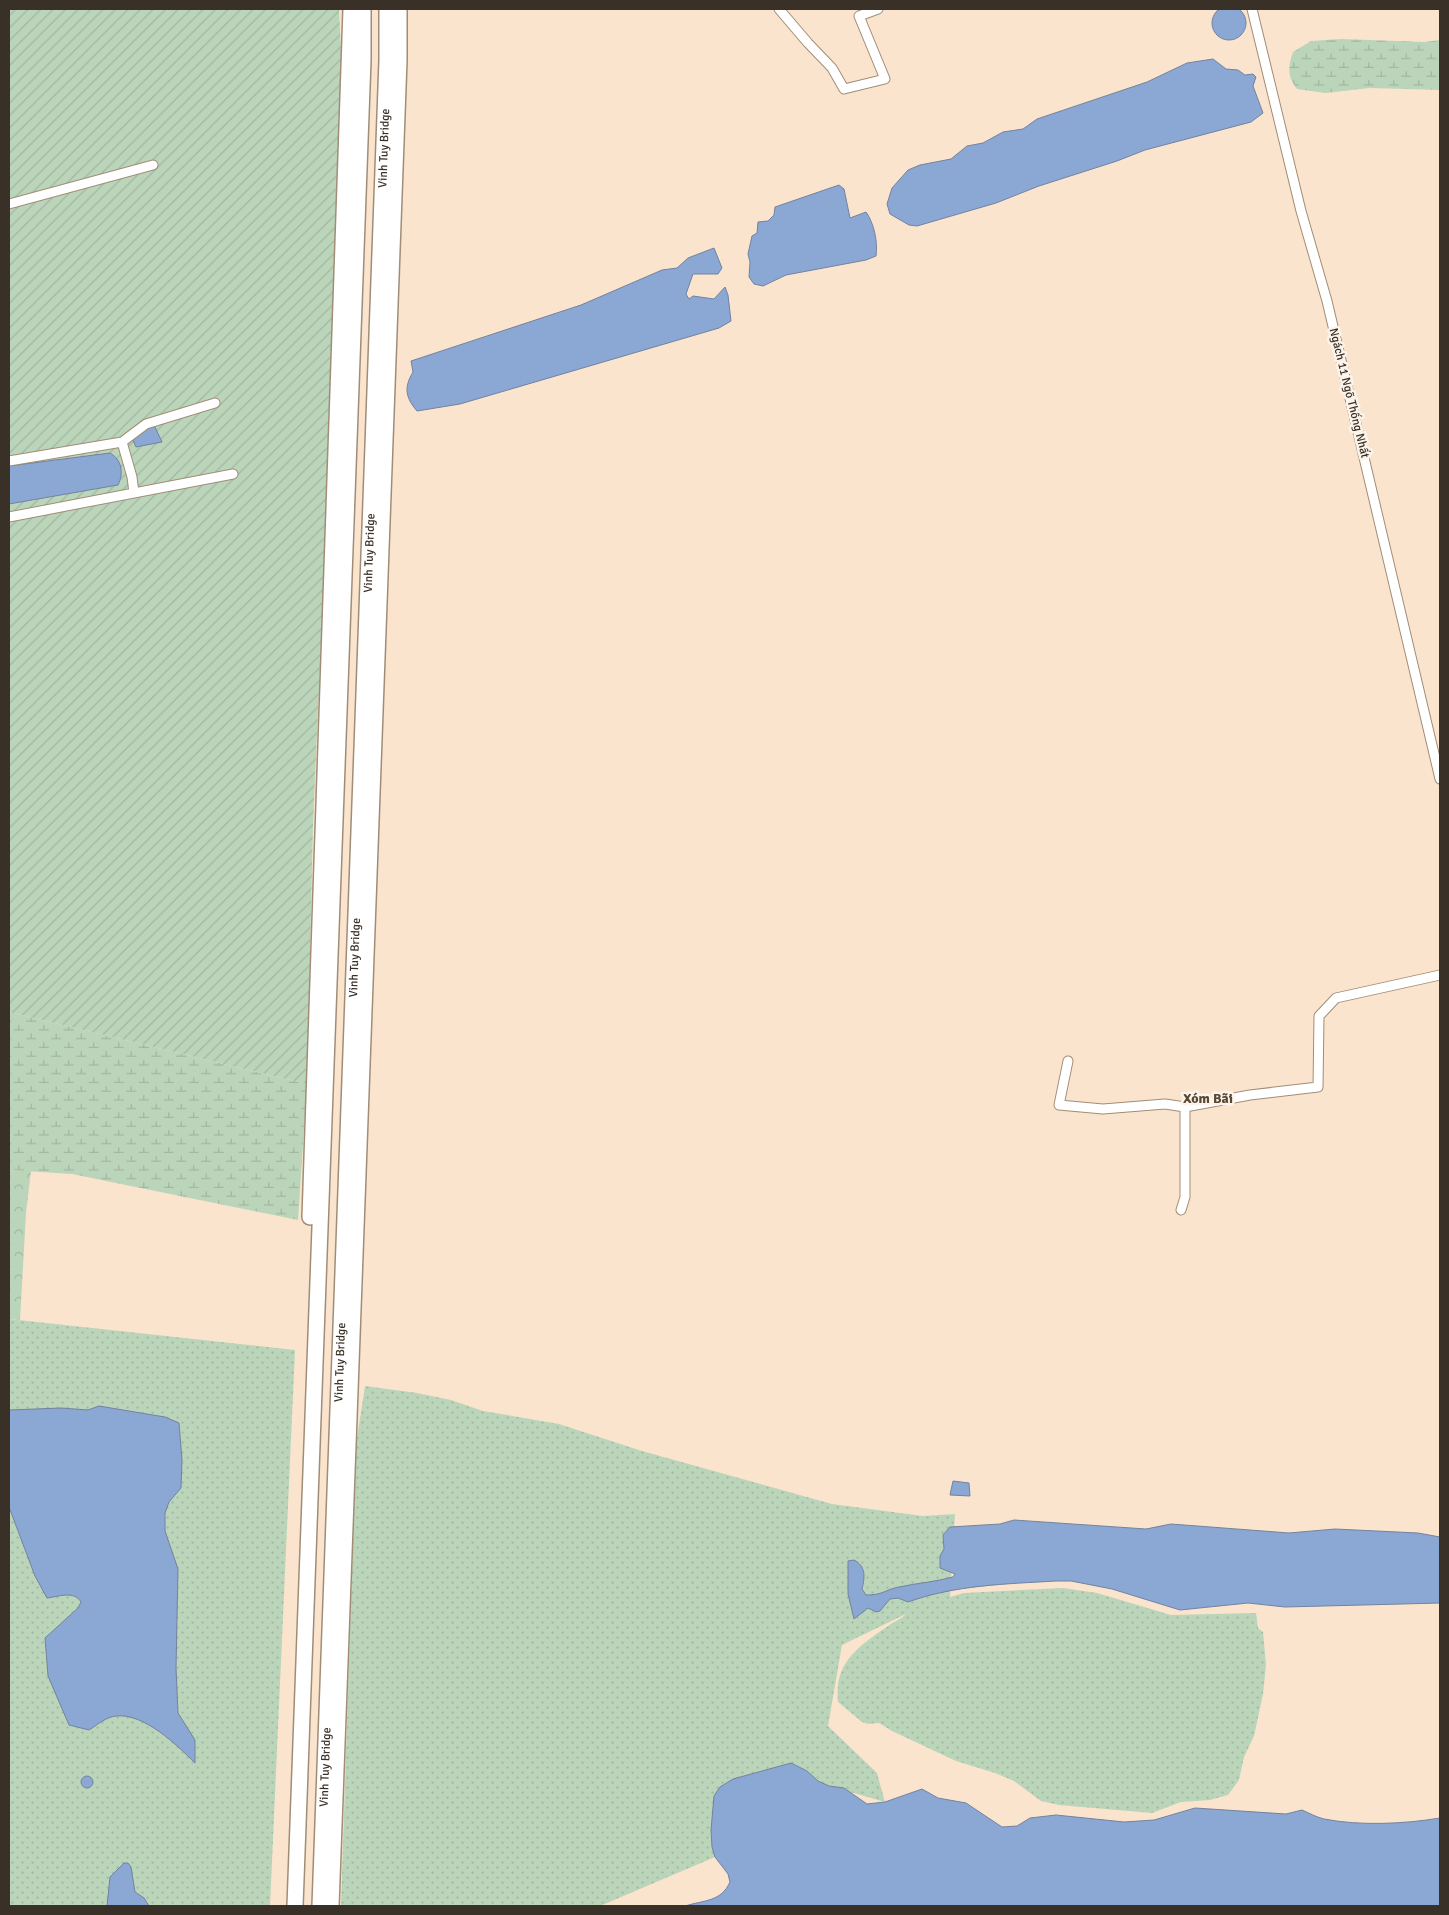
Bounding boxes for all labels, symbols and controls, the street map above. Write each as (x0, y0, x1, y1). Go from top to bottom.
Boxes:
street label: Vinh Tuy Bridge (375, 108, 393, 188)
street label: Ngách 11 Ngõ Thống Nhất (1326, 326, 1372, 460)
street label: Vinh Tuy Bridge (360, 513, 378, 593)
street label: Vinh Tuy Bridge (345, 918, 363, 998)
district label: Xóm Bãi (1183, 1090, 1233, 1107)
street label: Vinh Tuy Bridge (331, 1322, 349, 1402)
street label: Vinh Tuy Bridge (316, 1727, 334, 1807)

